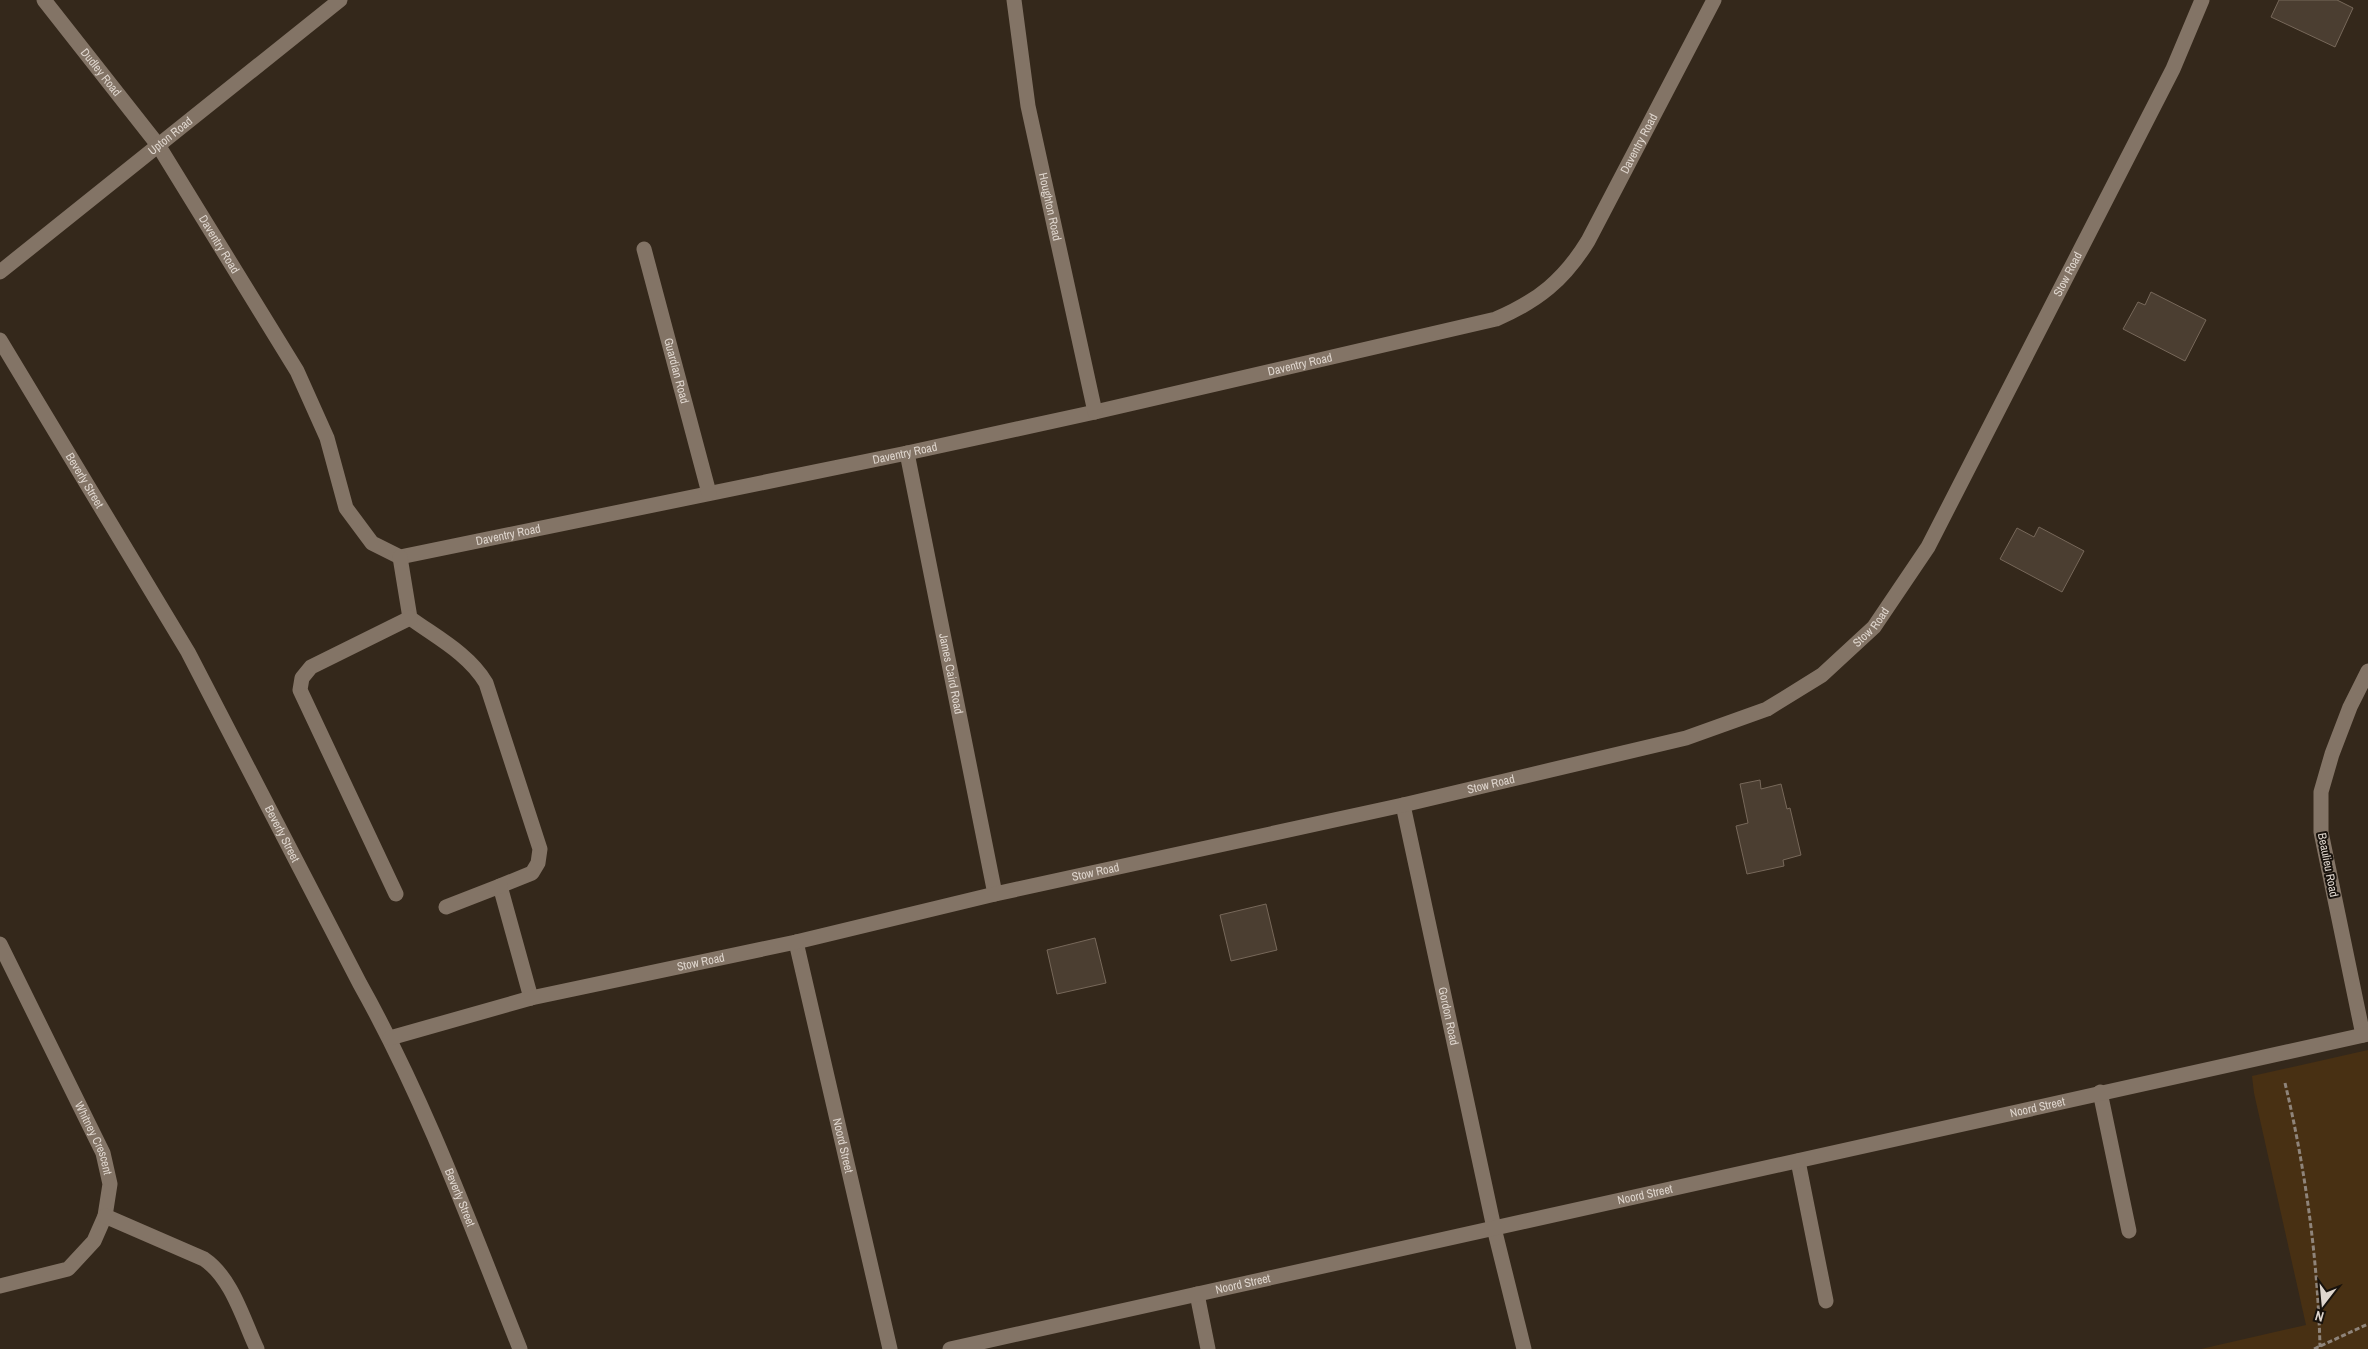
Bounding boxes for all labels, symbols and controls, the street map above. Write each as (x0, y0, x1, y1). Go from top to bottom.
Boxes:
street label: Dudley Road (77, 45, 125, 100)
street label: Daventry Road (1617, 111, 1661, 176)
street label: Upton Road (145, 113, 196, 159)
street label: Houghton Road (1035, 171, 1065, 242)
street label: Daventry Road (195, 212, 243, 276)
street label: Stow Road (2050, 249, 2086, 299)
street label: Guardian Road (660, 336, 693, 405)
street label: Daventry Road (1266, 349, 1334, 380)
street label: Daventry Road (871, 439, 939, 468)
street label: Beverly Street (62, 450, 108, 511)
street label: Daventry Road (474, 520, 542, 549)
street label: Stow Road (1849, 604, 1893, 651)
street label: James Caird Road (935, 632, 967, 716)
street label: Stow Road (1466, 771, 1516, 798)
street label: Beverly Street (261, 803, 304, 865)
street label: Beaulieu Road (2314, 832, 2342, 898)
street label: Stow Road (1070, 859, 1121, 885)
street label: Stow Road (675, 949, 726, 975)
street label: Gordon Road (1434, 986, 1462, 1047)
street label: Noord Street (2008, 1093, 2067, 1121)
street label: Whitney Crescent (71, 1099, 116, 1177)
street label: Noord Street (829, 1117, 857, 1175)
street label: Beverly Street (441, 1166, 479, 1229)
street label: Noord Street (1616, 1181, 1674, 1208)
street label: Noord Street (1214, 1270, 1272, 1298)
north arrow (2298, 1279, 2348, 1329)
text: N (2313, 1307, 2326, 1326)

